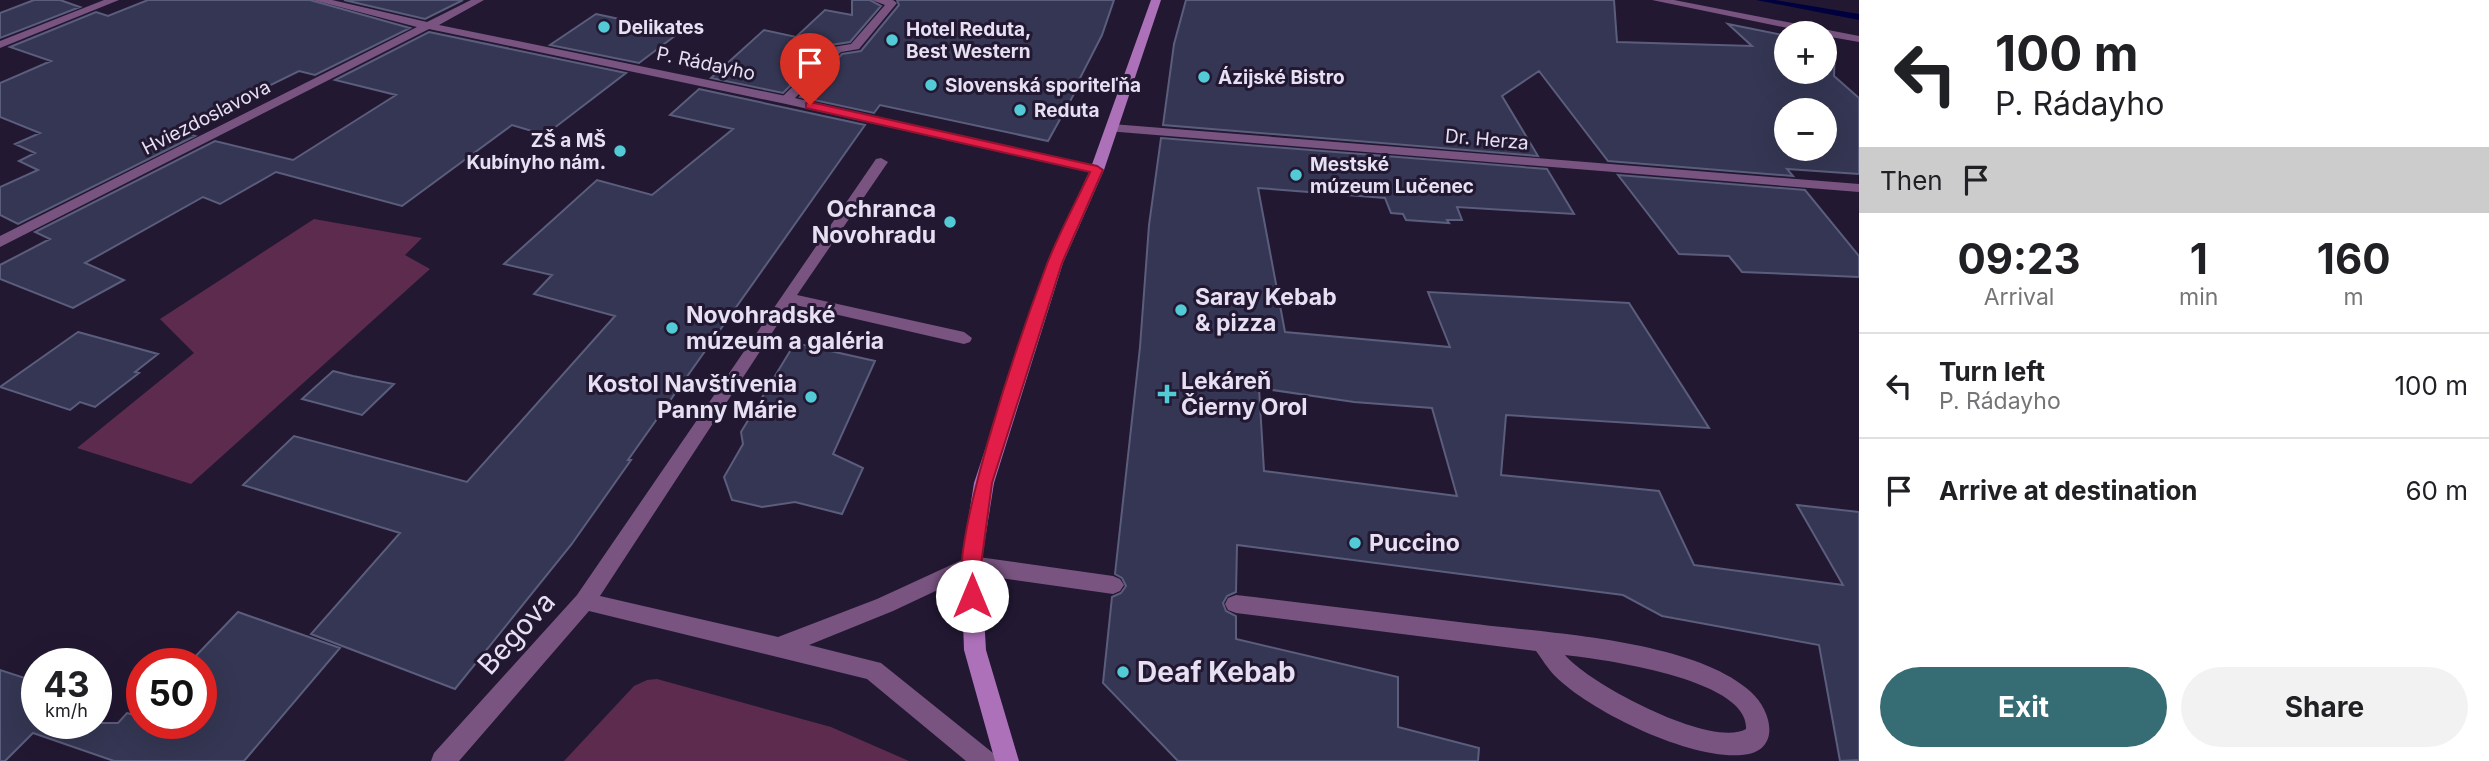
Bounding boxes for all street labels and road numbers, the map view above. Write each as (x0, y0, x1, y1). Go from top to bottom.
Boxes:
street label: P. Rádayho (654, 42, 757, 85)
street label: Hviezdoslavova (138, 75, 274, 160)
street label: Dr. Herza (1444, 124, 1530, 155)
street label: Begova (470, 585, 562, 681)

